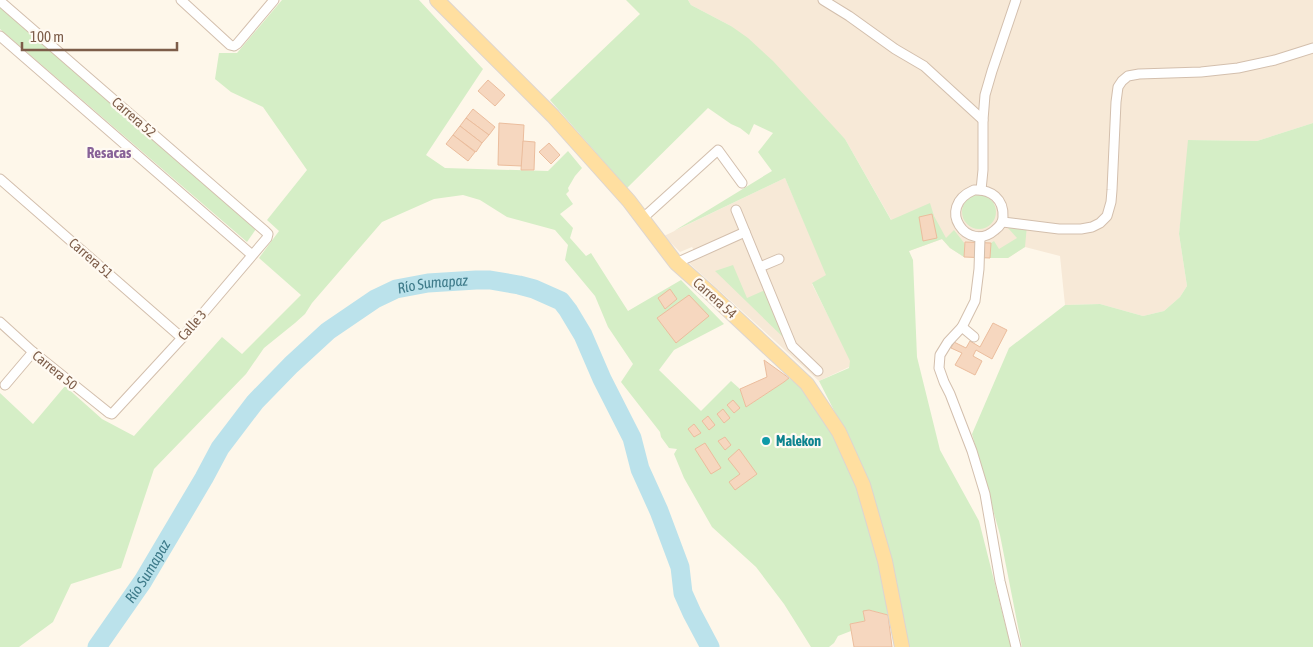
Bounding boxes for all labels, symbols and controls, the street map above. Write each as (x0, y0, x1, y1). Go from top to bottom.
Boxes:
scale bar (22, 20, 178, 52)
text: 100 m (30, 28, 64, 45)
street label: Carrera 52 (109, 94, 159, 140)
district label: Resacas (87, 144, 132, 161)
street label: Carrera 51 (66, 235, 116, 281)
water label: Río Sumapaz (396, 271, 469, 297)
street label: Carrera 54 (690, 274, 740, 322)
street label: Calle 3 (174, 307, 210, 343)
street label: Carrera 50 (29, 347, 81, 393)
place label: Malekon (776, 433, 821, 449)
marker: Malekon (760, 435, 772, 447)
water label: Río Sumapaz (121, 536, 174, 606)

